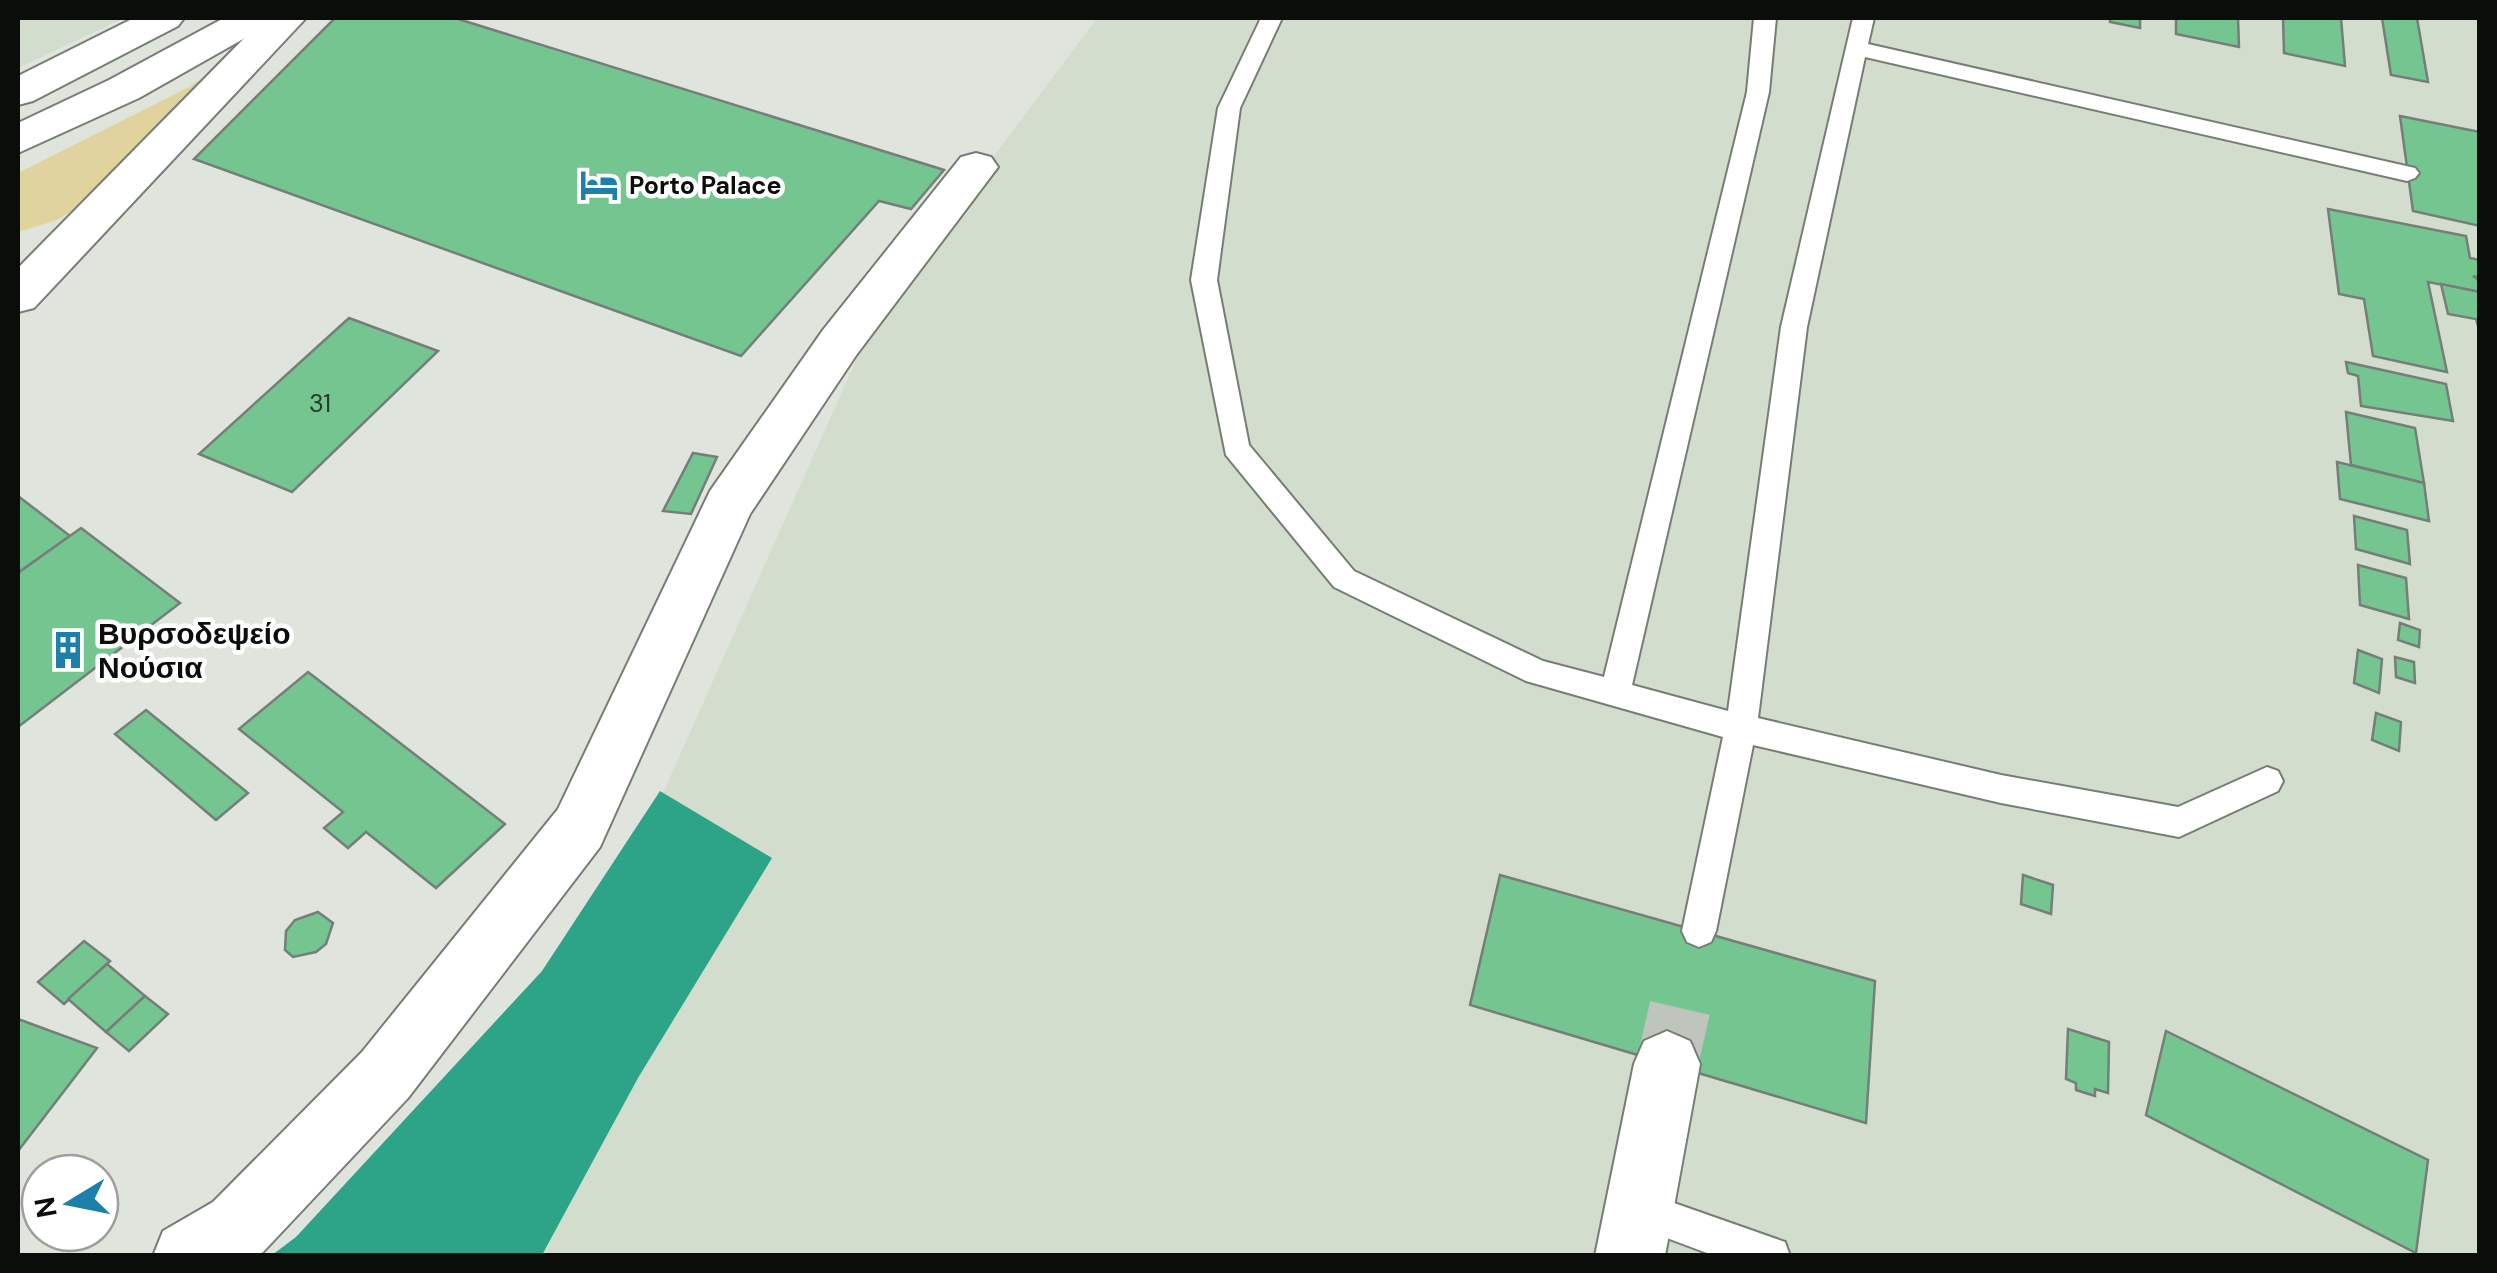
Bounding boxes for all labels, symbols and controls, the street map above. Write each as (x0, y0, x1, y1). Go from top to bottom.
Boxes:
hotel icon: Porto Palace (578, 164, 620, 206)
place label: Porto Palace (629, 169, 782, 202)
house number: 31 (309, 387, 331, 420)
place label: Βυρσοδεψείο Νούσια (98, 614, 290, 687)
building icon: Βυρσοδεψείο Νούσια (47, 629, 89, 671)
north arrow (20, 1153, 120, 1253)
text: N (26, 1194, 66, 1221)

